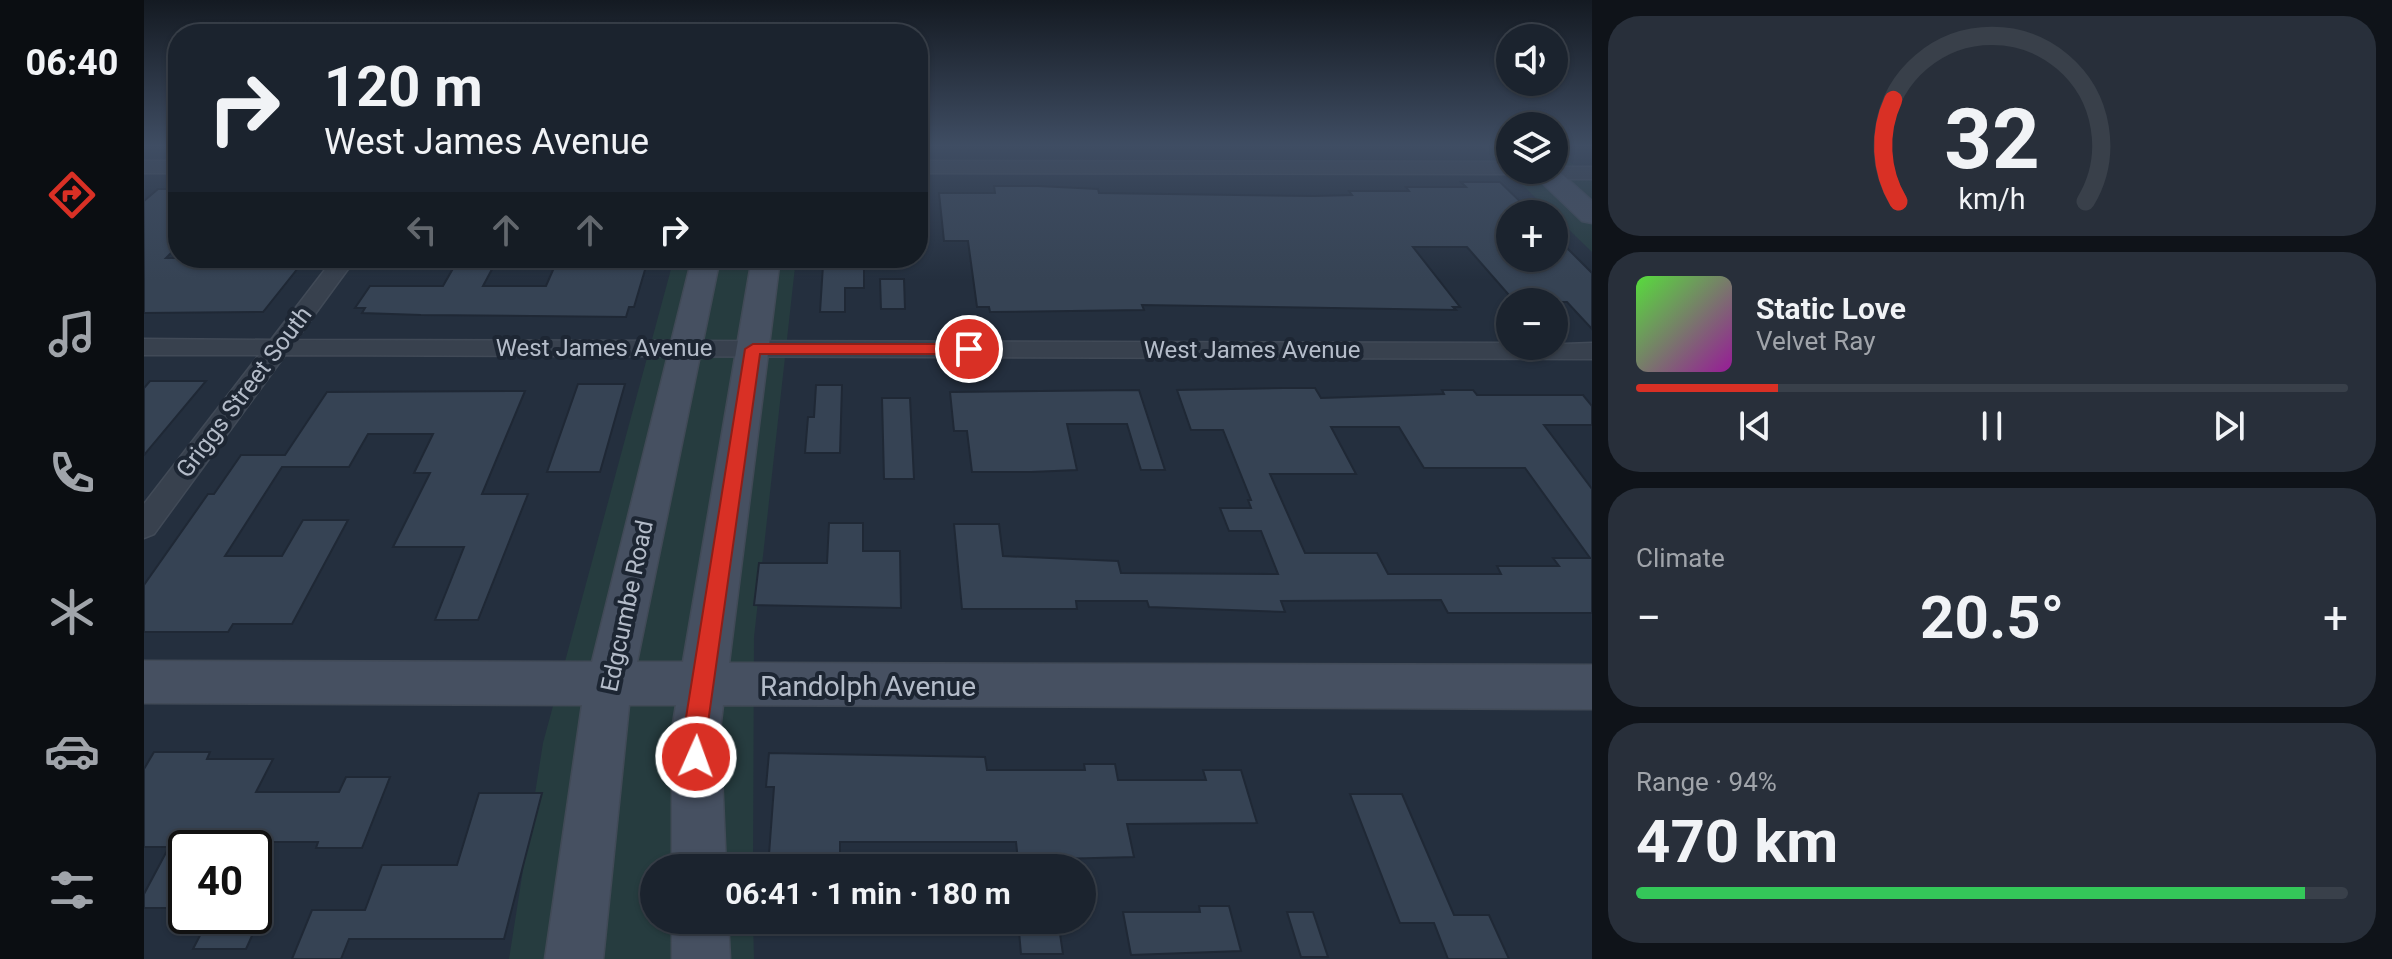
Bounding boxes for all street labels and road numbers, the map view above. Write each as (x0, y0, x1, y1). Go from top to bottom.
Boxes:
street label: Griggs Street South (170, 301, 318, 483)
street label: West James Avenue (496, 334, 712, 362)
street label: West James Avenue (1144, 336, 1360, 364)
street label: Edgcumbe Road (595, 518, 659, 694)
street label: Randolph Avenue (760, 670, 976, 703)

